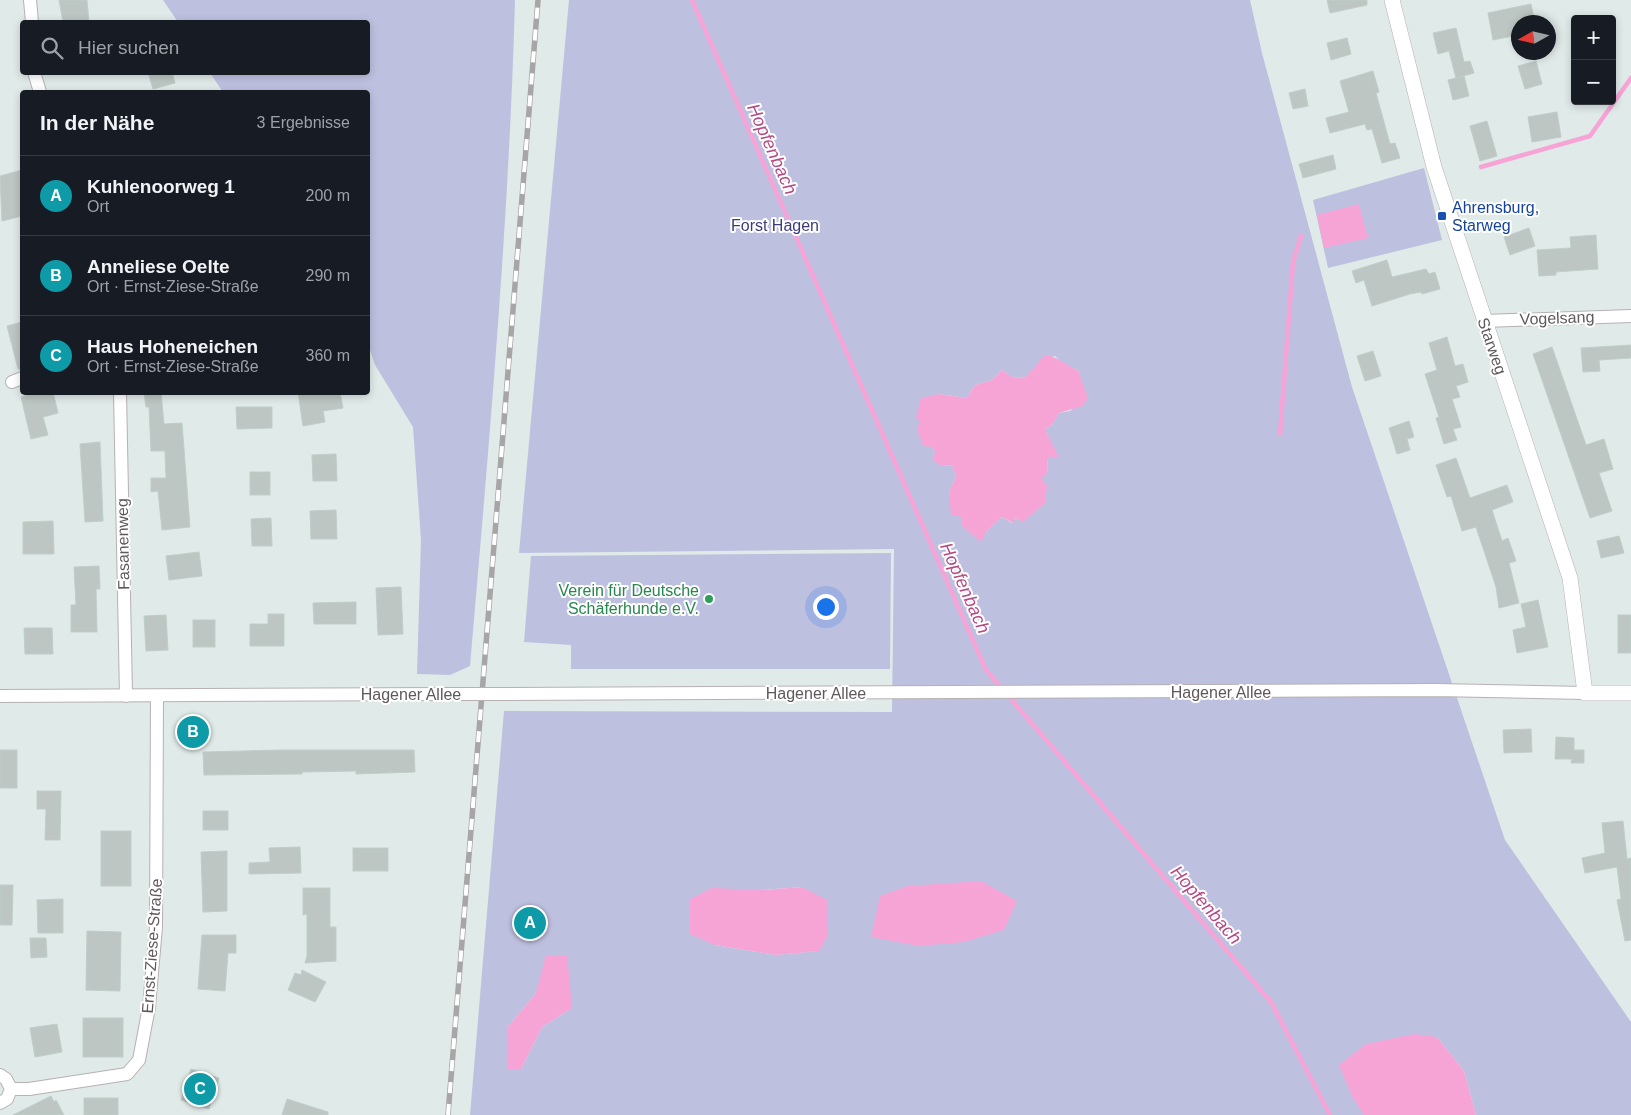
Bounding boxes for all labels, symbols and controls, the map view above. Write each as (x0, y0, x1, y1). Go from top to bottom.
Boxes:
north arrow (1511, 15, 1556, 60)
map controls (1571, 15, 1616, 105)
button: + (1571, 15, 1616, 60)
search box (20, 20, 370, 75)
icon: search (38, 34, 66, 62)
text: Hier suchen (78, 37, 179, 58)
button: − (1571, 60, 1616, 105)
water label: Hopfenbach (743, 101, 801, 197)
text: In der Nähe (40, 111, 154, 134)
text: 3 Ergebnisse (257, 114, 350, 131)
text: Kuhlenoorweg 1 (87, 176, 235, 197)
text: A (50, 187, 62, 204)
text: 200 m (306, 187, 350, 204)
text: Ort (87, 198, 109, 215)
place label: Ahrensburg, Starweg (1452, 199, 1539, 234)
marker: Ahrensburg, Starweg (1436, 210, 1448, 222)
park label: Forst Hagen (731, 217, 819, 234)
text: Anneliese Oelte (87, 256, 230, 277)
text: B (50, 267, 62, 284)
text: 290 m (306, 267, 350, 284)
text: Ort · Ernst-Ziese-Straße (87, 278, 259, 295)
street label: Vogelsang (1519, 308, 1595, 328)
street label: Starweg (1474, 315, 1510, 377)
text: Haus Hoheneichen (87, 336, 258, 357)
text: C (50, 347, 62, 364)
text: 360 m (306, 347, 350, 364)
text: Ort · Ernst-Ziese-Straße (87, 358, 259, 375)
street label: Fasanenweg (114, 498, 132, 590)
water label: Hopfenbach (936, 540, 994, 636)
place label: Verein für Deutsche Schäferhunde e.V. (558, 582, 699, 617)
marker: Verein für Deutsche Schäferhunde e.V. (703, 593, 715, 605)
your location (813, 594, 839, 620)
street label: Hagener Allee (1171, 684, 1271, 701)
street label: Hagener Allee (766, 685, 866, 702)
street label: Hagener Allee (361, 686, 461, 703)
pin: B (177, 713, 209, 751)
water label: Hopfenbach (1167, 862, 1245, 948)
street label: Ernst-Ziese-Straße (139, 878, 165, 1014)
pin: A (514, 904, 546, 942)
pin: C (184, 1070, 216, 1108)

